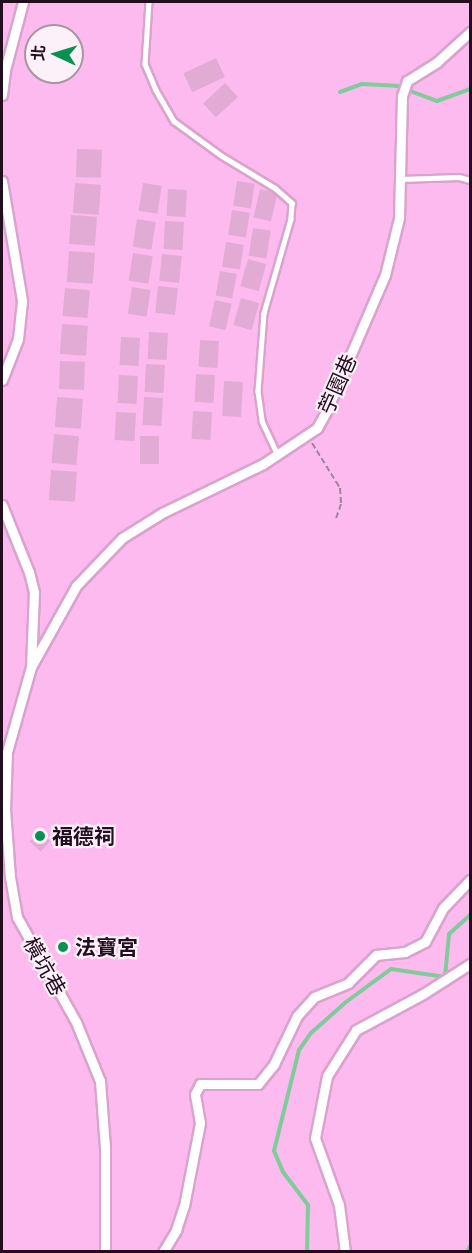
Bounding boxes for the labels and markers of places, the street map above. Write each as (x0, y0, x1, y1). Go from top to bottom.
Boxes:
place label: 福德祠 (52, 823, 115, 849)
marker: 福德祠 (33, 829, 47, 843)
place label: 法寶宮 (75, 934, 138, 960)
marker: 法寶宮 (56, 940, 70, 954)

